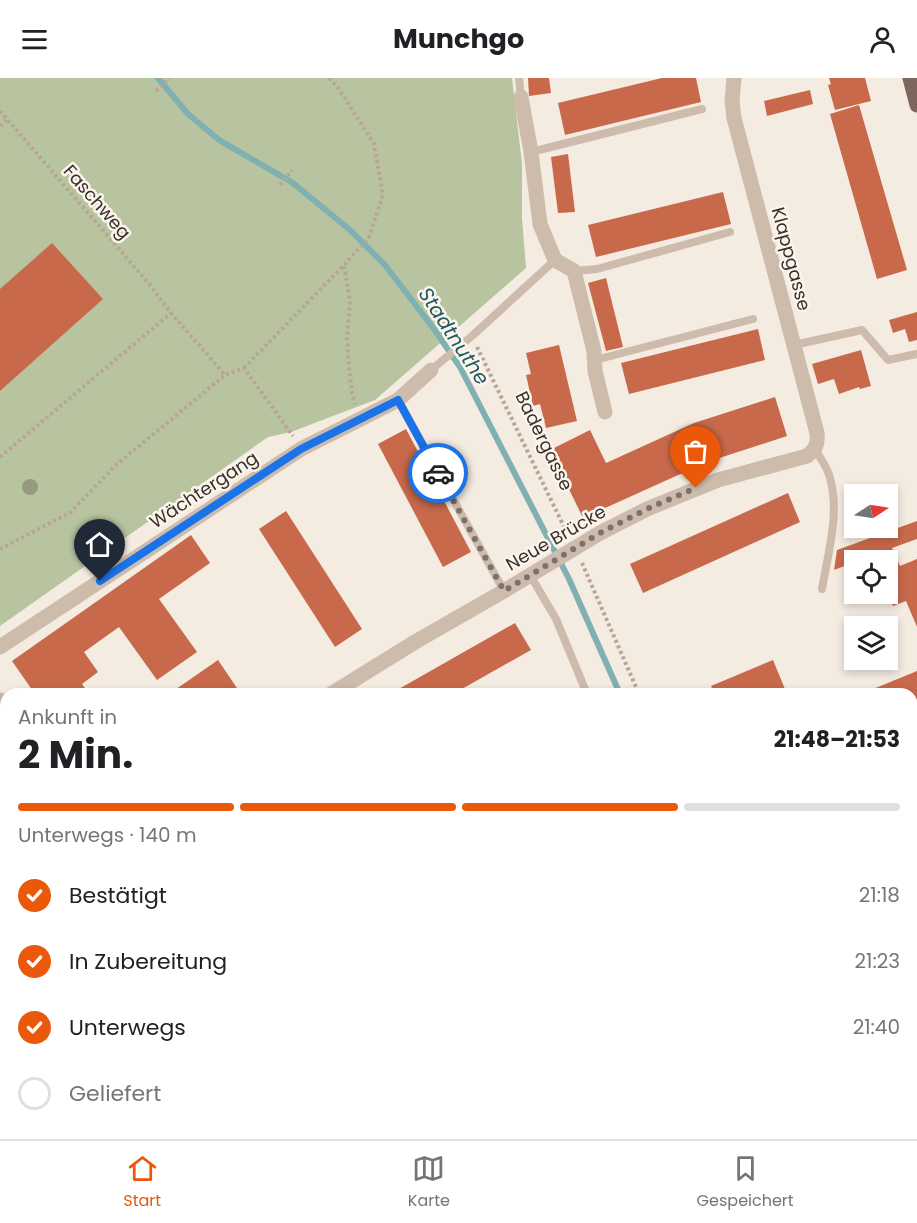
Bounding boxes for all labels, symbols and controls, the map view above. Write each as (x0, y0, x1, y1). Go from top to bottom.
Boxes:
text: Munchgo (393, 20, 524, 57)
icon: menu (18, 23, 51, 56)
icon: person (866, 23, 899, 56)
street label: Faschweg (58, 159, 137, 244)
street label: Klappgasse (766, 204, 817, 313)
water label: Stadtnuthe (412, 282, 496, 390)
street label: Badergasse (510, 387, 579, 495)
pin (670, 426, 721, 488)
icon: bag (679, 435, 712, 468)
courier (408, 443, 468, 503)
street label: Wächtergang (145, 445, 263, 534)
icon: car (422, 457, 455, 490)
north arrow (844, 484, 898, 538)
map controls (844, 484, 898, 670)
street label: Neue Brücke (501, 499, 610, 576)
pin (74, 519, 125, 581)
icon: home (83, 528, 116, 561)
button: locate (844, 550, 898, 604)
button: layers (844, 616, 898, 670)
text: Ankunft in (18, 703, 117, 731)
text: 21:48–21:53 (774, 724, 900, 755)
text: 2 Min. (18, 727, 133, 782)
text: Unterwegs · 140 m (18, 821, 197, 849)
icon: check (18, 879, 51, 912)
text: Bestätigt (69, 880, 167, 911)
text: 21:18 (859, 881, 900, 909)
icon: check (18, 945, 51, 978)
text: In Zubereitung (69, 946, 227, 977)
text: 21:23 (855, 947, 900, 975)
icon: check (18, 1011, 51, 1044)
text: Unterwegs (69, 1012, 186, 1043)
text: 21:40 (853, 1013, 900, 1041)
text: Geliefert (69, 1078, 161, 1109)
tab: Start (123, 1152, 161, 1213)
tab: Karte (408, 1152, 450, 1213)
tab: Gespeichert (697, 1152, 794, 1213)

